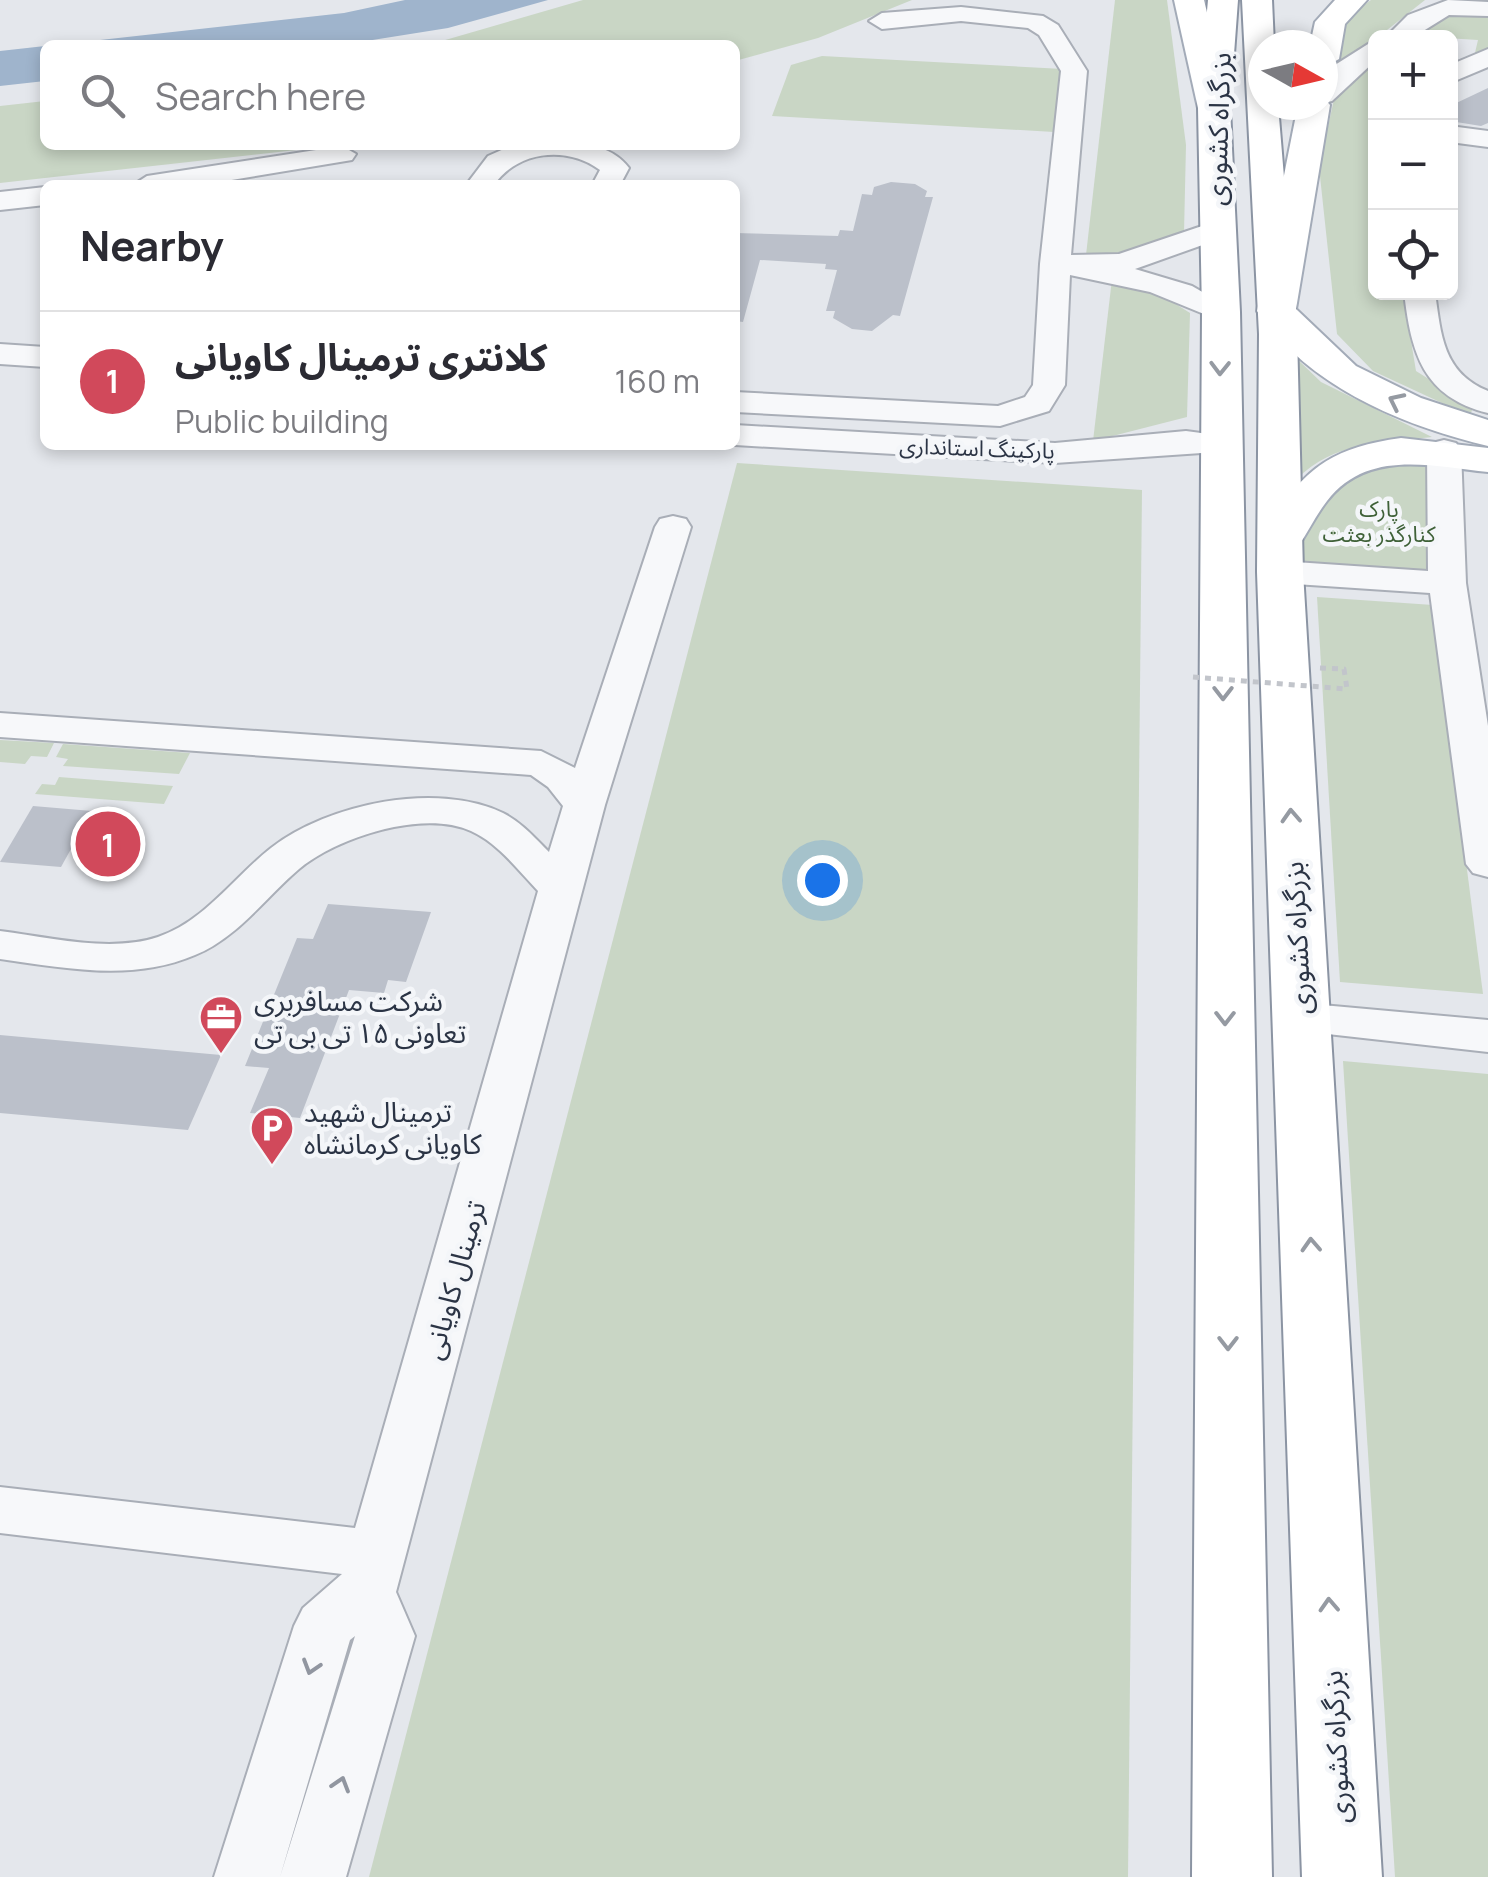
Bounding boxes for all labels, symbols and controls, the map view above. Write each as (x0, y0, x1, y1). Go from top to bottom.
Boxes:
north arrow (1248, 30, 1338, 120)
map controls (1368, 30, 1458, 300)
button: + (1368, 30, 1458, 120)
search box (40, 40, 740, 150)
street label: بزرگراه کشوری (1195, 52, 1239, 206)
icon: search (75, 68, 130, 123)
text: Search here (155, 69, 366, 121)
button: − (1368, 120, 1458, 210)
button: locate (1368, 210, 1458, 300)
text: Nearby (80, 216, 224, 274)
text: کلانتری ترمینال کاویانی (175, 330, 547, 382)
text: 1 (105, 359, 120, 403)
text: 160 m (615, 359, 700, 403)
one-way arrow (1209, 360, 1231, 376)
one-way arrow (1389, 394, 1407, 414)
text: Public building (175, 399, 389, 443)
street label: پارکینگ استانداری (899, 430, 1055, 466)
park label: پارک کنارگذر بعثت (1322, 494, 1436, 549)
one-way arrow (1212, 686, 1234, 701)
pin: 1 (76, 806, 140, 882)
one-way arrow (1281, 807, 1302, 823)
your location (797, 855, 848, 906)
street label: بزرگراه کشوری (1273, 860, 1319, 1016)
place label: شرکت مسافربری تعاونی ۱۵ تی بی تی (254, 981, 466, 1051)
office icon: شرکت مسافربری تعاونی ۱۵ تی بی تی (198, 994, 244, 1055)
one-way arrow (1214, 1010, 1236, 1026)
place label: ترمینال شهید کاویانی کرمانشاه (304, 1092, 482, 1162)
parking icon: ترمینال شهید کاویانی کرمانشاه (249, 1105, 295, 1166)
street label: ترمینال کاویانی (412, 1196, 494, 1363)
one-way arrow (1301, 1237, 1322, 1253)
one-way arrow (1217, 1335, 1238, 1351)
one-way arrow (1319, 1596, 1340, 1612)
one-way arrow (302, 1658, 323, 1675)
street label: بزرگراه کشوری (1312, 1669, 1358, 1825)
one-way arrow (329, 1776, 350, 1793)

